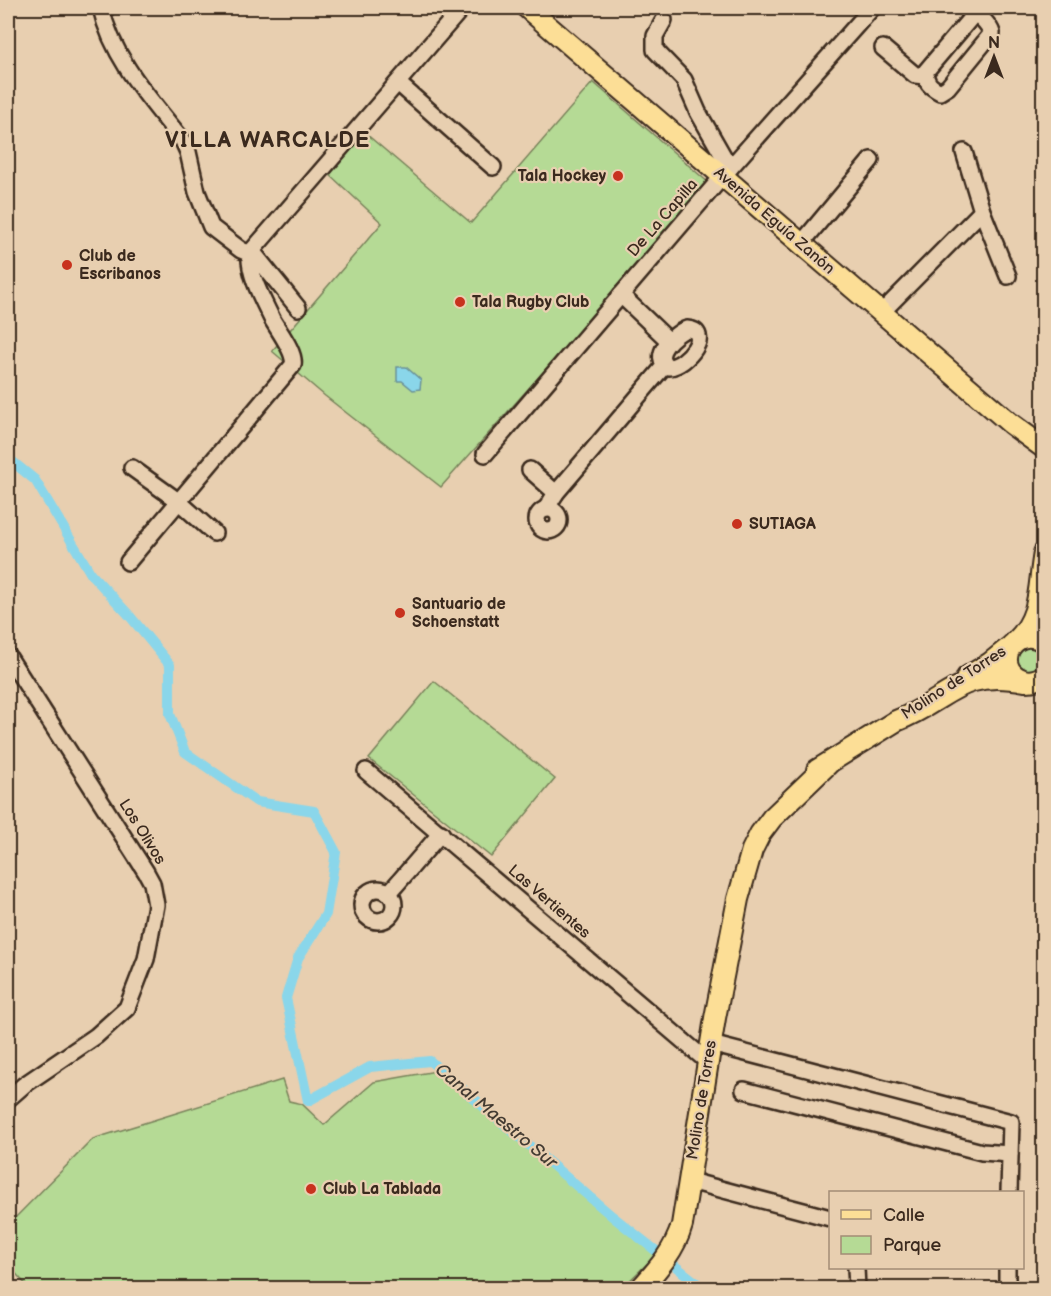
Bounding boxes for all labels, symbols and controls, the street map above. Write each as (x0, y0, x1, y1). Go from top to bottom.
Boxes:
north arrow (964, 27, 1024, 87)
text: N (988, 34, 1000, 53)
district label: VILLA WARCALDE (165, 127, 371, 154)
street label: Avenida Eguía Zanón (710, 163, 838, 279)
place label: Tala Hockey (518, 167, 607, 186)
marker: Tala Hockey (611, 169, 625, 183)
street label: De La Capilla (624, 175, 702, 261)
place label: Club de Escribanos (79, 247, 161, 284)
marker: Club de Escribanos (60, 258, 74, 272)
place label: Tala Rugby Club (472, 293, 590, 312)
marker: Tala Rugby Club (453, 295, 467, 309)
place label: SUTIAGA (749, 515, 816, 534)
marker: SUTIAGA (730, 517, 744, 531)
place label: Santuario de Schoenstatt (412, 595, 506, 632)
marker: Santuario de Schoenstatt (393, 606, 407, 620)
street label: Molino de Torres (898, 642, 1010, 724)
street label: Los Olivos (114, 796, 170, 868)
street label: Las Vertientes (504, 861, 594, 943)
street label: Molino de Torres (683, 1039, 721, 1161)
water label: Canal Maestro Sur (431, 1059, 562, 1174)
place label: Club La Tablada (323, 1180, 441, 1199)
marker: Club La Tablada (304, 1182, 318, 1196)
legend (829, 1191, 1024, 1269)
text: Calle (883, 1205, 925, 1226)
text: Parque (883, 1235, 941, 1256)

